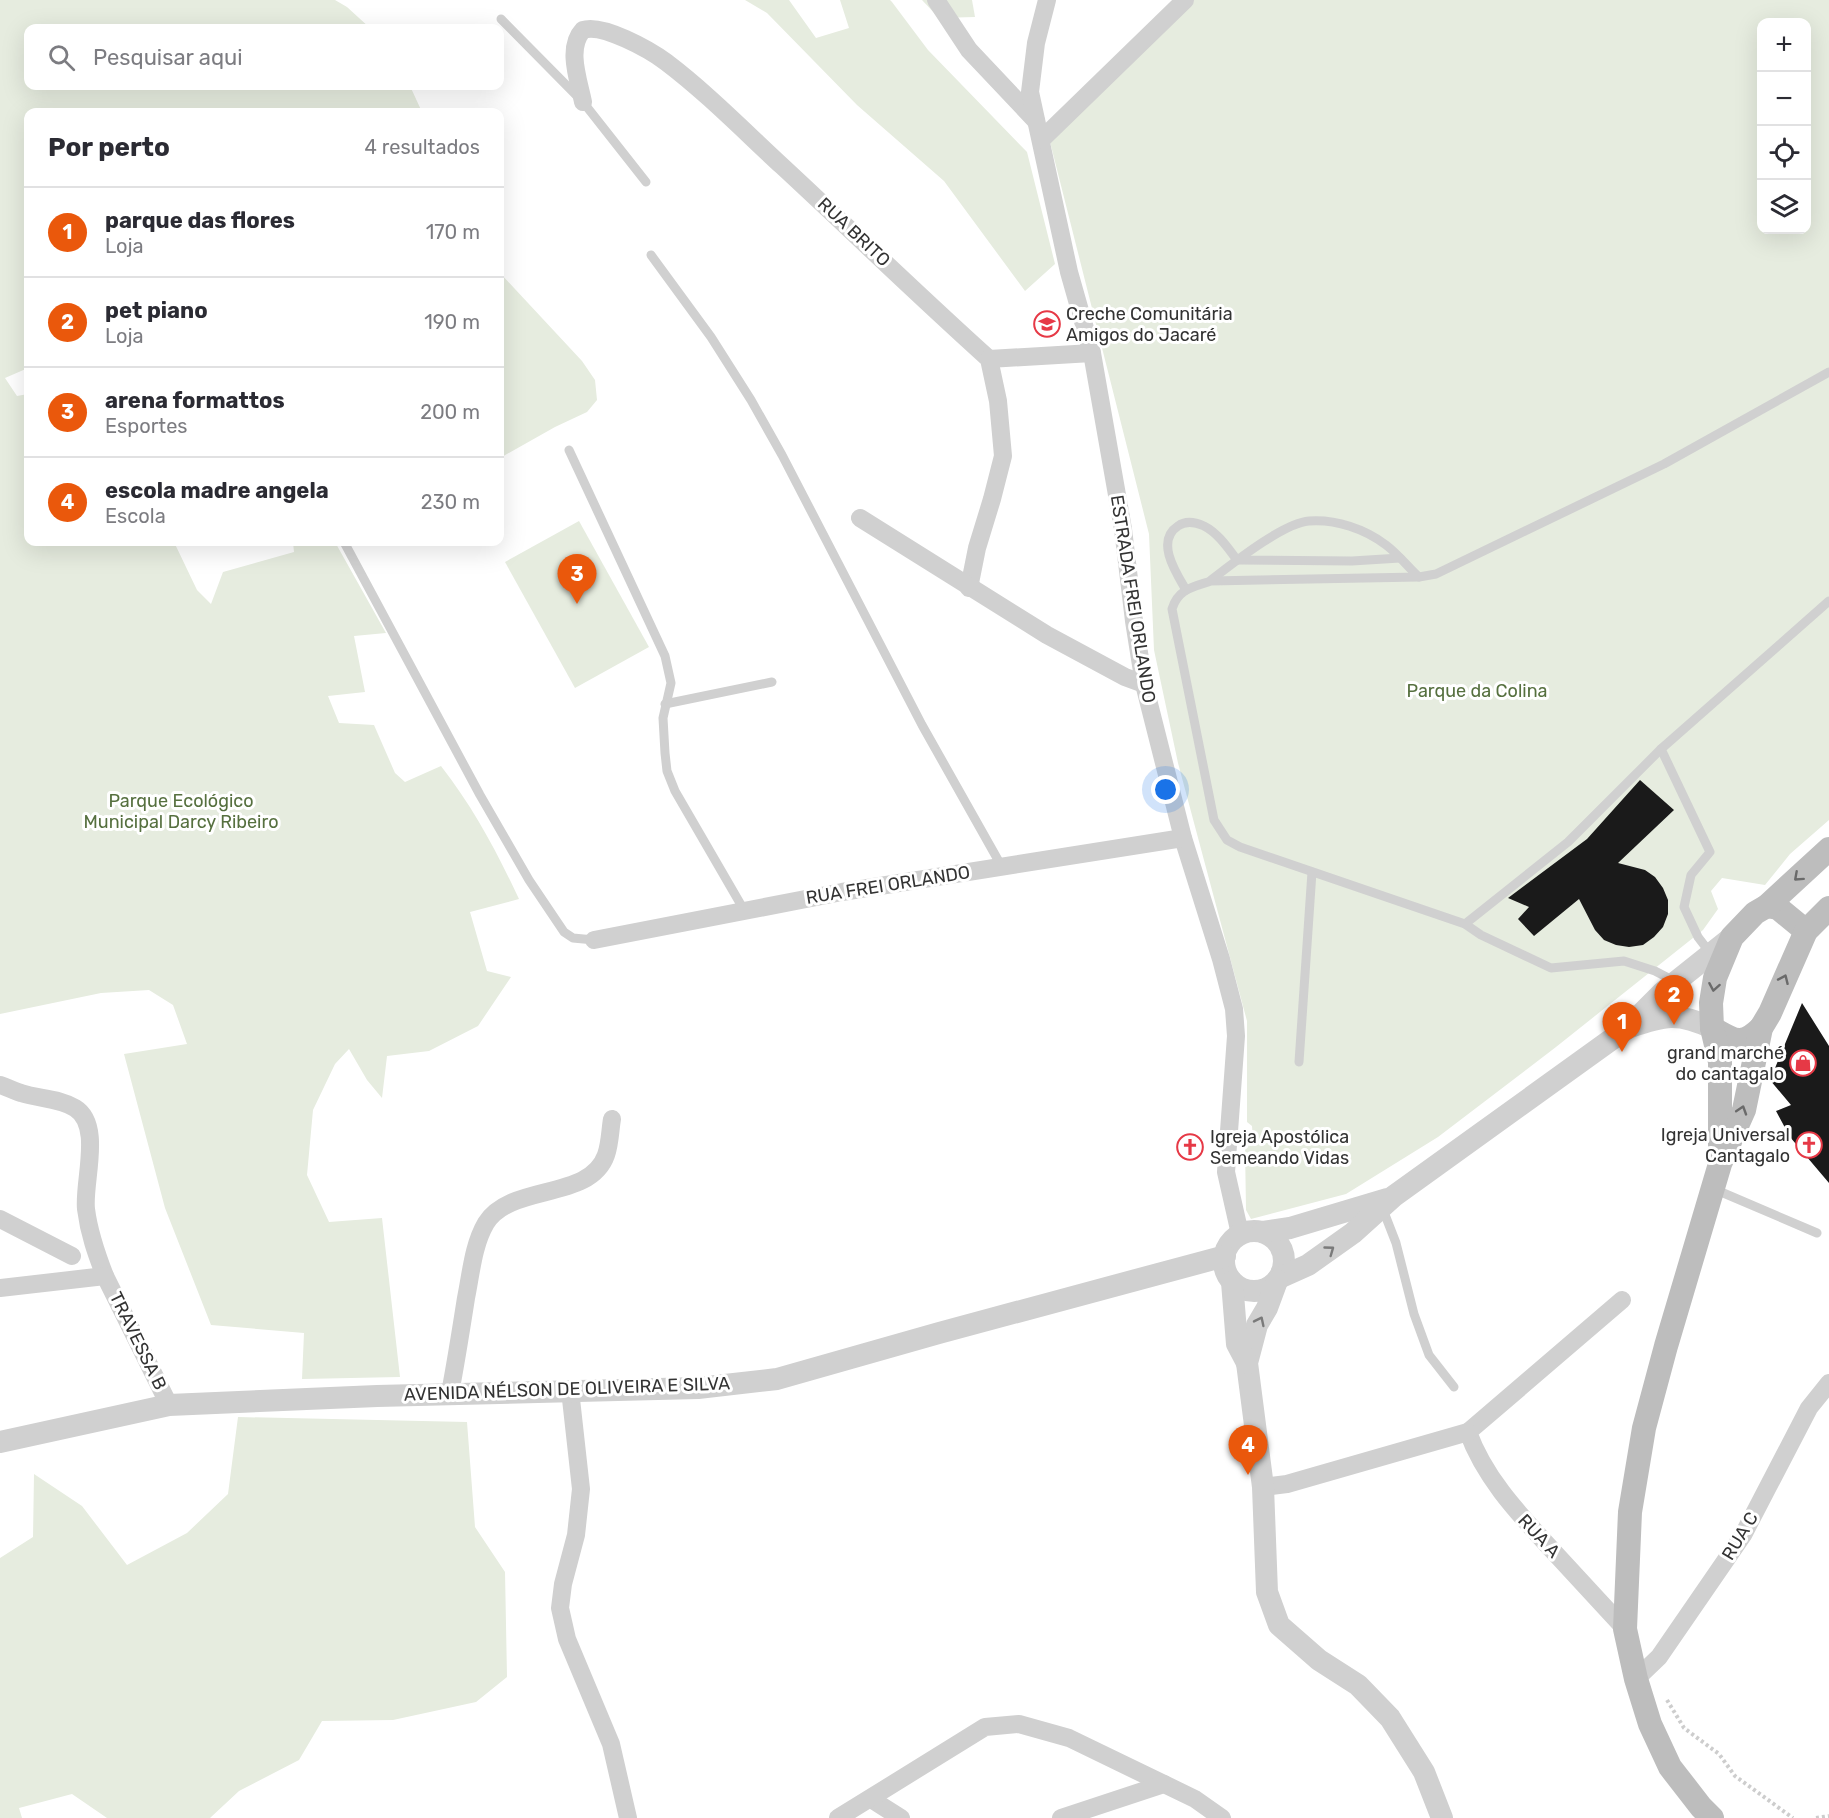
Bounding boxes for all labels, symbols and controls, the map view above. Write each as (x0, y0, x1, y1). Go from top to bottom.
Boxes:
map controls (1757, 18, 1811, 234)
button: + (1757, 18, 1811, 72)
search box (24, 24, 504, 90)
icon: search (45, 41, 78, 74)
text: Pesquisar aqui (93, 44, 243, 71)
button: − (1757, 72, 1811, 126)
button: locate (1757, 126, 1811, 180)
text: Por perto (48, 132, 170, 163)
text: 4 resultados (365, 135, 480, 159)
button: layers (1757, 180, 1811, 234)
street label: RUA BRITO (813, 193, 895, 271)
text: parque das flores (105, 207, 295, 234)
text: 1 (63, 220, 72, 244)
text: 170 m (426, 220, 480, 244)
text: Loja (105, 234, 144, 258)
text: pet piano (105, 297, 208, 324)
place label: Creche Comunitária Amigos do Jacaré (1066, 303, 1233, 346)
school or university icon: Creche Comunitária Amigos do Jacaré (1032, 309, 1062, 339)
text: 2 (61, 310, 74, 334)
text: 190 m (424, 310, 480, 334)
text: Loja (105, 324, 144, 348)
text: arena formattos (105, 387, 285, 414)
text: 3 (61, 400, 74, 424)
text: 200 m (420, 400, 480, 424)
text: Esportes (105, 414, 188, 438)
text: escola madre angela (105, 477, 329, 504)
text: 4 (61, 490, 74, 514)
text: 230 m (421, 490, 480, 514)
street label: ESTRADA FREI ORLANDO (1106, 493, 1160, 705)
text: Escola (105, 504, 166, 528)
pin: 3 (558, 554, 596, 604)
park label: Parque da Colina (1407, 680, 1547, 702)
your location (1151, 775, 1180, 804)
park label: Parque Ecológico Municipal Darcy Ribeiro (84, 790, 278, 833)
street label: RUA FREI ORLANDO (804, 861, 972, 909)
one-way arrow (1794, 870, 1805, 881)
one-way arrow (1777, 975, 1789, 986)
pin: 2 (1654, 976, 1694, 1025)
one-way arrow (1708, 983, 1720, 992)
pin: 1 (1602, 1002, 1642, 1052)
place label: grand marché do cantagalo (1667, 1042, 1784, 1085)
shop icon: grand marché do cantagalo (1788, 1048, 1818, 1078)
one-way arrow (1735, 1105, 1748, 1116)
place label: Igreja Universal Cantagalo (1661, 1124, 1790, 1167)
place label: Igreja Apostólica Semeando Vidas (1210, 1126, 1349, 1169)
church icon: Igreja Universal Cantagalo (1794, 1130, 1824, 1160)
church icon: Igreja Apostólica Semeando Vidas (1175, 1132, 1205, 1162)
one-way arrow (1323, 1246, 1334, 1257)
street label: TRAVESSA B (105, 1288, 171, 1394)
one-way arrow (1253, 1317, 1264, 1328)
street label: AVENIDA NÉLSON DE OLIVEIRA E SILVA (403, 1372, 731, 1406)
pin: 4 (1228, 1426, 1268, 1475)
street label: RUA C (1717, 1508, 1763, 1564)
street label: RUA A (1513, 1510, 1565, 1562)

